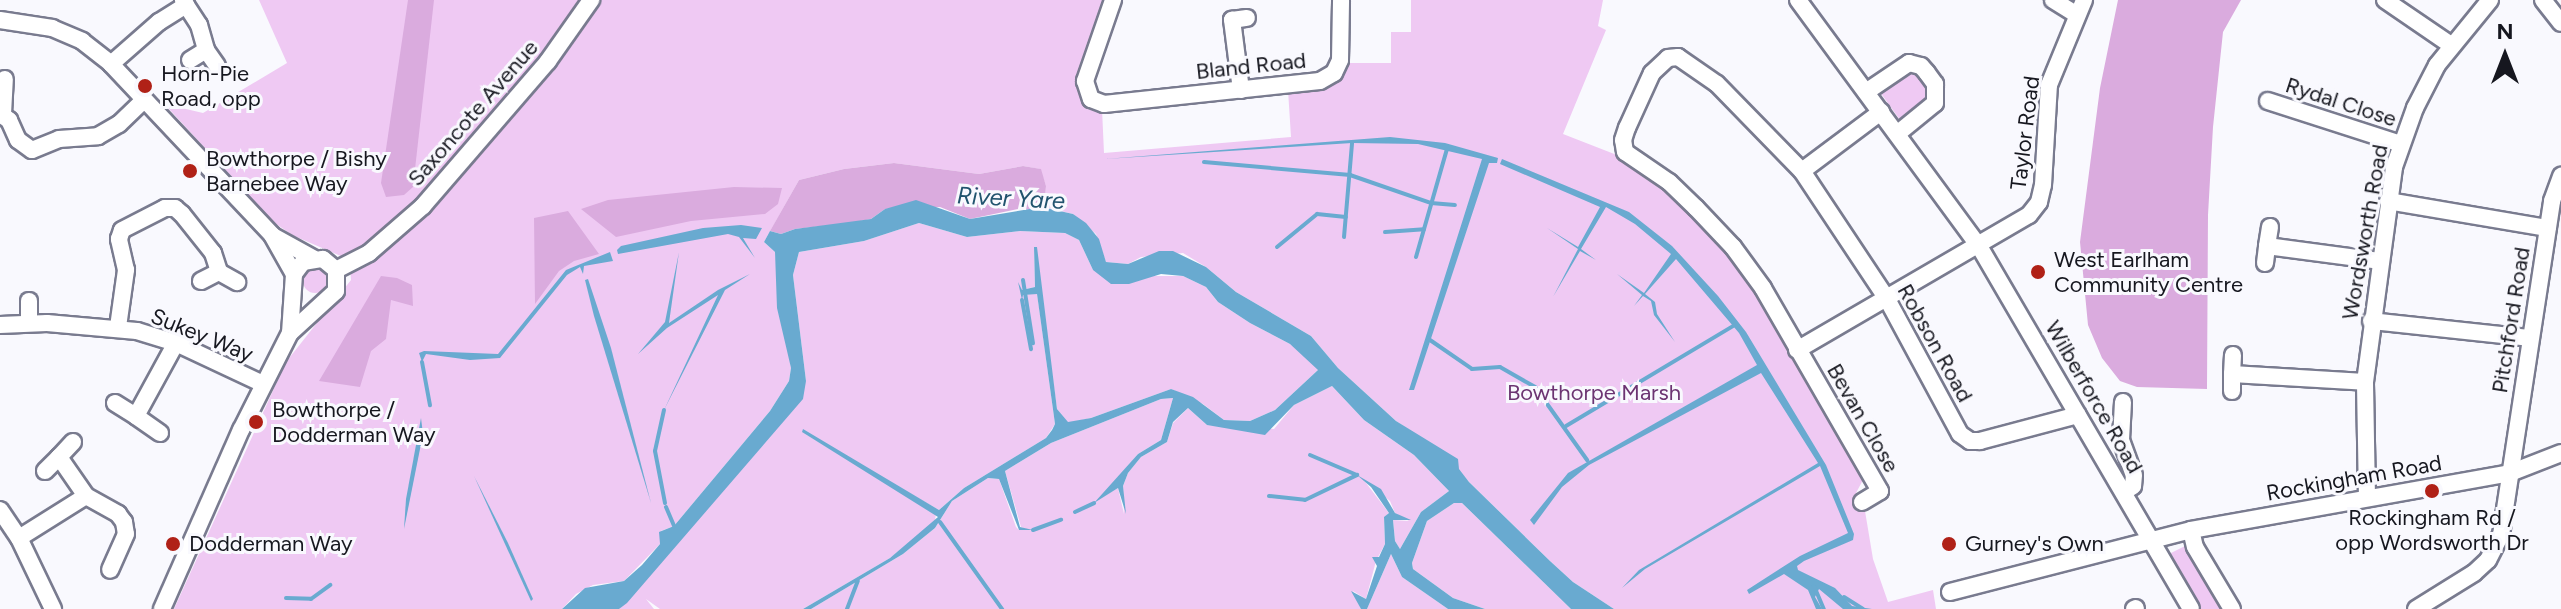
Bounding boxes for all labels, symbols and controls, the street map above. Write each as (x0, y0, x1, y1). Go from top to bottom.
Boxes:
north arrow (2465, 16, 2545, 96)
text: N (2496, 18, 2514, 45)
street label: Saxoncote Avenue (402, 35, 544, 191)
street label: Bland Road (1195, 47, 1307, 85)
place label: Horn-Pie Road, opp (161, 60, 261, 112)
street label: Rydal Close (2282, 72, 2400, 132)
street label: Taylor Road (2005, 75, 2045, 191)
marker: Horn-Pie Road, opp (136, 77, 154, 95)
street label: Wordsworth Road (2337, 142, 2393, 322)
place label: Bowthorpe / Bishy Barnebee Way (206, 145, 387, 196)
marker: Bowthorpe / Bishy Barnebee Way (181, 162, 199, 180)
water label: River Yare (956, 181, 1066, 215)
street label: Pitchford Road (2486, 245, 2536, 395)
place label: West Earlham Community Centre (2054, 246, 2243, 298)
marker: West Earlham Community Centre (2029, 263, 2047, 281)
street label: Robson Road (1892, 279, 1978, 407)
street label: Sukey Way (147, 303, 257, 367)
street label: Wilberforce Road (2040, 316, 2148, 478)
street label: Bevan Close (1821, 359, 1905, 477)
park label: Bowthorpe Marsh (1507, 380, 1681, 406)
place label: Bowthorpe / Dodderman Way (272, 396, 436, 448)
marker: Bowthorpe / Dodderman Way (247, 413, 265, 431)
street label: Rockingham Road (2264, 450, 2444, 506)
marker: Rockingham Rd / opp Wordsworth Dr (2423, 482, 2441, 500)
place label: Rockingham Rd / opp Wordsworth Dr (2335, 504, 2529, 556)
place label: Dodderman Way (189, 531, 353, 557)
place label: Gurney's Own (1965, 531, 2104, 557)
marker: Dodderman Way (164, 535, 182, 553)
marker: Gurney's Own (1940, 535, 1958, 553)

